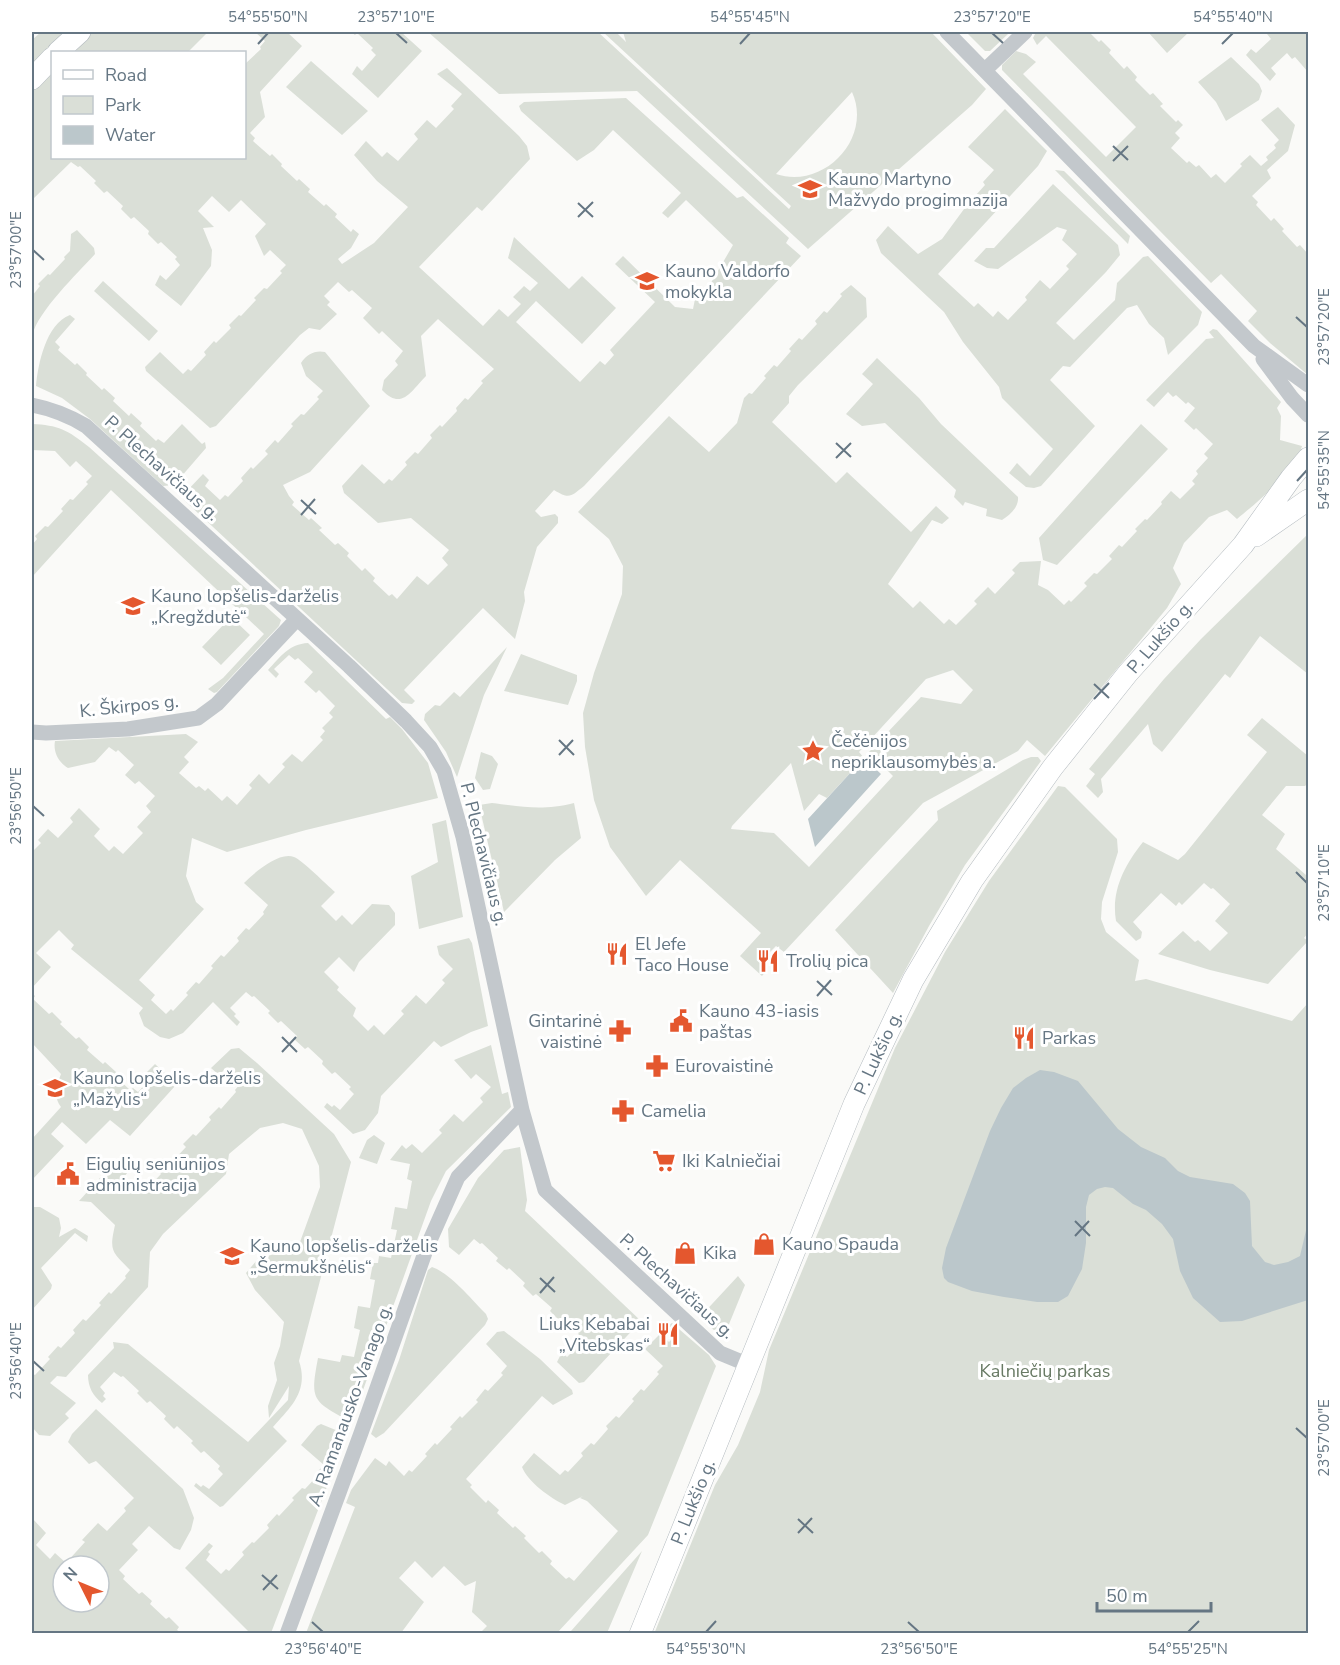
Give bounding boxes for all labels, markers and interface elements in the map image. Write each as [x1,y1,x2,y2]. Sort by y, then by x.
text: 54°55'50"N [228,7,308,27]
text: 23°57'10"E [357,7,435,27]
text: 54°55'45"N [710,7,790,27]
text: 23°57'20"E [953,7,1031,27]
text: 54°55'40"N [1193,7,1273,27]
legend [51,51,246,159]
text: Road [105,63,147,87]
text: Park [105,93,142,117]
text: Water [105,123,156,147]
place label: Kauno Martyno Mažvydo progimnazija [828,167,1008,212]
school or university icon: Kauno Martyno Mažvydo progimnazija [797,176,823,202]
text: 23°57'00"E [6,211,26,289]
place label: Kauno Valdorfo mokykla [665,259,790,304]
school or university icon: Kauno Valdorfo mokykla [634,268,660,294]
text: 23°57'20"E [1314,288,1334,366]
street label: P. Plechavičiaus g. [99,410,225,526]
text: 54°55'35"N [1314,430,1334,510]
place label: Kauno lopšelis-darželis „Kregždutė“ [151,584,339,629]
school or university icon: Kauno lopšelis-darželis „Kregždutė“ [120,593,146,619]
street label: P. Lukšio g. [1121,595,1199,679]
street label: K. Škirpos g. [78,689,180,723]
place label: Čečėnijos nepriklausomybės a. [831,729,996,774]
place icon: Čečėnijos nepriklausomybės a. [800,738,826,764]
text: 23°56'50"E [6,767,26,845]
street label: P. Plechavičiaus g. [455,780,513,928]
text: 23°57'10"E [1314,844,1334,922]
place label: El Jefe Taco House [635,932,729,977]
restaurant icon: El Jefe Taco House [604,941,630,967]
restaurant icon: Trolių pica [755,948,781,974]
place label: Trolių pica [786,949,869,973]
place label: Kauno 43-iasis paštas [699,999,819,1044]
street label: P. Lukšio g. [848,1007,908,1099]
public building icon: Kauno 43-iasis paštas [668,1008,694,1034]
place label: Gintarinė vaistinė [528,1009,602,1054]
pharmacy icon: Gintarinė vaistinė [607,1018,633,1044]
restaurant icon: Parkas [1011,1025,1037,1051]
place label: Parkas [1042,1026,1096,1050]
pharmacy icon: Eurovaistinė [644,1053,670,1079]
place label: Eurovaistinė [675,1054,773,1078]
place label: Kauno lopšelis-darželis „Mažylis“ [73,1066,261,1111]
school or university icon: Kauno lopšelis-darželis „Mažylis“ [42,1075,68,1101]
pharmacy icon: Camelia [610,1098,636,1124]
place label: Camelia [641,1099,706,1123]
supermarket icon: Iki Kalniečiai [651,1148,677,1174]
place label: Iki Kalniečiai [682,1149,781,1173]
place label: Eigulių seniūnijos administracija [86,1152,226,1197]
public building icon: Eigulių seniūnijos administracija [55,1161,81,1187]
street label: P. Plechavičiaus g. [614,1228,740,1344]
shop icon: Kauno Spauda [751,1231,777,1257]
place label: Kauno Spauda [782,1232,899,1256]
place label: Kauno lopšelis-darželis „Šermukšnėlis“ [250,1234,438,1279]
shop icon: Kika [672,1240,698,1266]
place label: Kika [703,1241,737,1265]
school or university icon: Kauno lopšelis-darželis „Šermukšnėlis“ [219,1243,245,1269]
street label: A. Ramanausko-Vanago g. [302,1301,398,1509]
place label: Liuks Kebabai „Vitebskas“ [539,1312,650,1357]
restaurant icon: Liuks Kebabai „Vitebskas“ [655,1321,681,1347]
text: 23°56'40"E [6,1322,26,1400]
park label: Kalniečių parkas [980,1359,1110,1383]
text: 23°57'00"E [1314,1399,1334,1477]
street label: P. Lukšio g. [665,1456,721,1548]
north arrow [51,1554,111,1614]
text: N [59,1563,83,1586]
scale bar [1097,1575,1211,1613]
text: 50 m [1106,1584,1148,1608]
text: 23°56'40"E [284,1639,362,1659]
text: 54°55'30"N [666,1639,746,1659]
text: 23°56'50"E [880,1639,958,1659]
text: 54°55'25"N [1148,1639,1228,1659]

